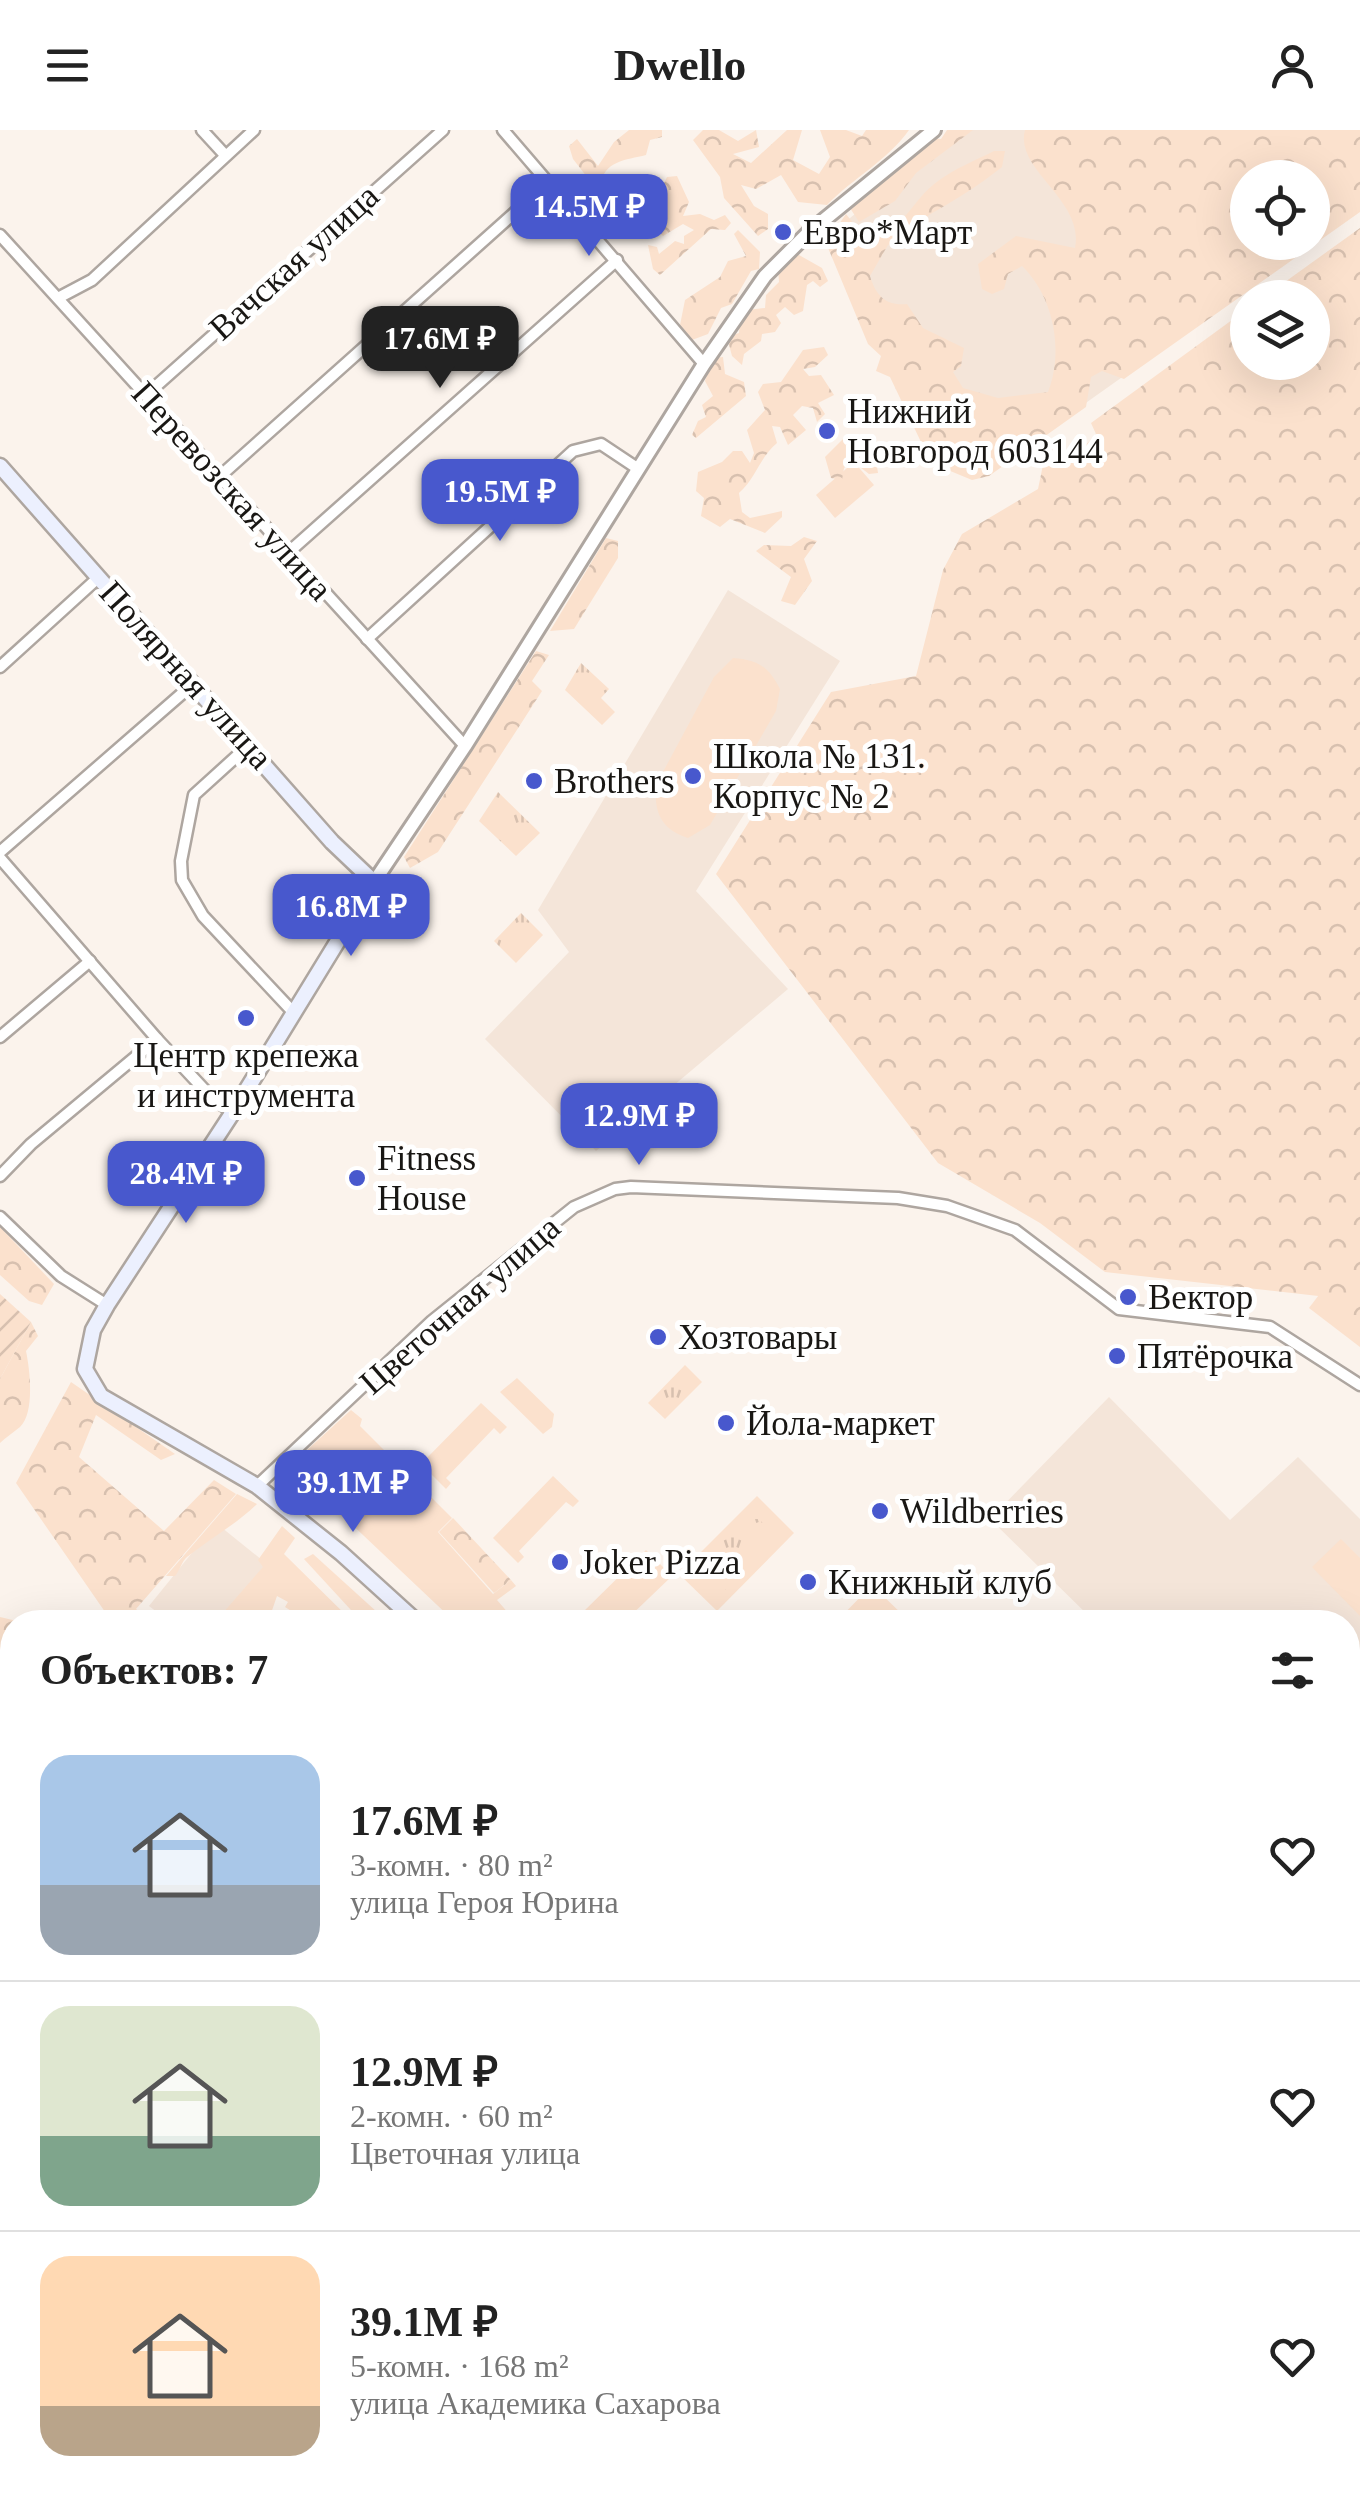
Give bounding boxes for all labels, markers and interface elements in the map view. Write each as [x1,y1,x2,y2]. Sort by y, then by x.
icon: menu [40,38,95,93]
icon: person [1265,38,1320,93]
text: Dwello [614,40,746,90]
map controls [1230,160,1330,380]
button: locate [1230,160,1330,260]
pin: 14.5M ₽ [497,174,681,259]
street label: Вачская улица [201,176,387,348]
text: 14.5M ₽ [533,188,645,224]
place label: Евро*Март [803,213,972,252]
marker: Евро*Март [772,221,794,243]
button: layers [1230,280,1330,380]
pin: 17.6M ₽ [348,306,532,391]
text: 17.6M ₽ [384,320,496,356]
street label: Перевозская улица [124,374,341,609]
place label: Нижний Новгород 603144 [847,392,1103,471]
marker: Нижний Новгород 603144 [816,420,838,442]
pin: 19.5M ₽ [408,459,592,544]
text: 19.5M ₽ [444,473,556,509]
street label: Полярная улица [92,573,281,777]
place label: Школа № 131. Корпус № 2 [713,737,926,816]
place label: Brothers [554,762,675,801]
marker: Школа № 131. Корпус № 2 [682,765,704,787]
marker: Brothers [523,770,545,792]
pin: 16.8M ₽ [259,874,443,959]
text: 16.8M ₽ [295,888,407,924]
marker: Центр крепежа и инструмента [235,1007,257,1029]
place label: Центр крепежа и инструмента [133,1036,359,1115]
pin: 12.9M ₽ [547,1083,731,1168]
text: 12.9M ₽ [583,1097,695,1133]
place label: Fitness House [377,1139,476,1218]
pin: 28.4M ₽ [94,1141,278,1226]
text: 28.4M ₽ [130,1155,242,1191]
marker: Fitness House [346,1167,368,1189]
street label: Цветочная улица [352,1207,568,1402]
place label: Вектор [1148,1278,1253,1317]
marker: Вектор [1117,1286,1139,1308]
place label: Хозтовары [678,1318,837,1357]
marker: Хозтовары [647,1326,669,1348]
place label: Пятёрочка [1137,1337,1293,1376]
marker: Пятёрочка [1106,1345,1128,1367]
place label: Йола-маркет [746,1404,935,1443]
marker: Йола-маркет [715,1412,737,1434]
pin: 39.1M ₽ [261,1450,445,1535]
text: 39.1M ₽ [297,1464,409,1500]
place label: Wildberries [900,1492,1064,1531]
marker: Wildberries [869,1500,891,1522]
place label: Joker Pizza [580,1543,741,1582]
marker: Joker Pizza [549,1551,571,1573]
place label: Книжный клуб [828,1563,1052,1602]
marker: Книжный клуб [797,1571,819,1593]
icon: filters [1265,1643,1320,1698]
text: Объектов: 7 [40,1647,268,1693]
icon: home [120,1795,240,1915]
text: 17.6M ₽ [350,1798,498,1844]
icon: heart [1265,1828,1320,1883]
text: 3-комн. · 80 m² [350,1847,552,1883]
text: улица Героя Юрина [350,1884,619,1920]
icon: home [120,2046,240,2166]
text: 12.9M ₽ [350,2049,498,2095]
icon: heart [1265,2079,1320,2134]
text: 2-комн. · 60 m² [350,2098,552,2134]
text: Цветочная улица [350,2135,580,2171]
icon: home [120,2296,240,2416]
text: 39.1M ₽ [350,2299,498,2345]
icon: heart [1265,2329,1320,2384]
text: 5-комн. · 168 m² [350,2348,568,2384]
text: улица Академика Сахарова [350,2385,721,2421]

